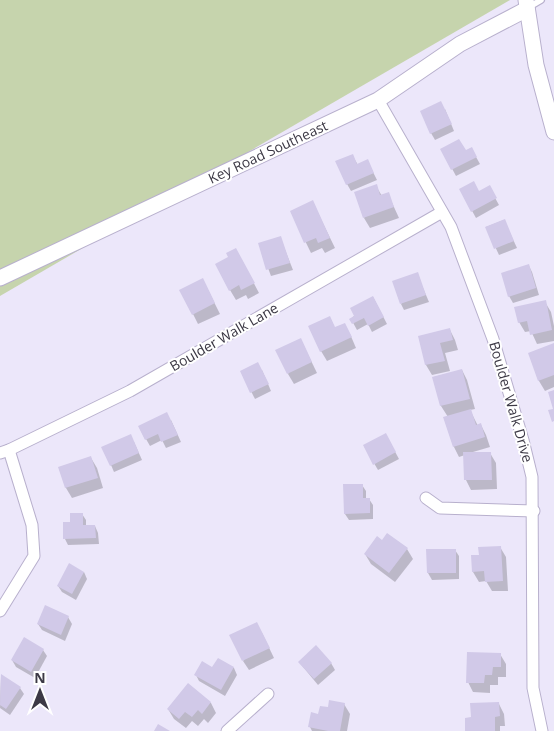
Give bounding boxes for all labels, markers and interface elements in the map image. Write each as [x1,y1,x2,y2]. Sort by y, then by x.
street label: Key Road Southeast [205,116,331,188]
street label: Boulder Walk Lane [166,298,282,375]
street label: Boulder Walk Drive [485,339,538,465]
north arrow [15,666,65,716]
text: N [34,668,46,687]

